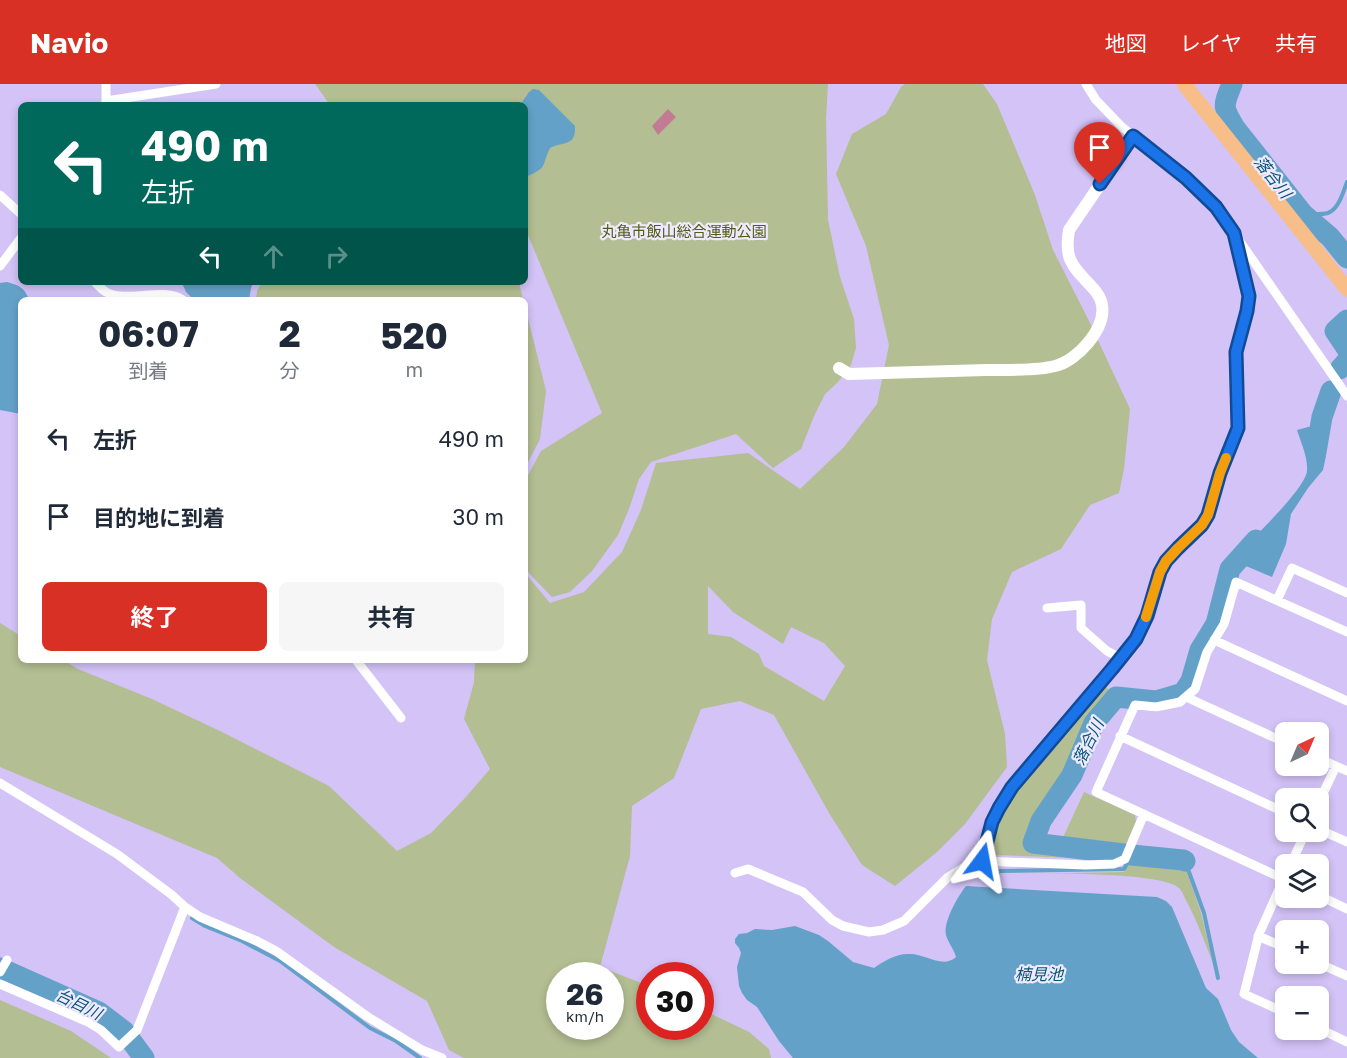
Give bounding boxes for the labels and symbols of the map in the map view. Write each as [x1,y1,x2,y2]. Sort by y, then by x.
pin [1074,122,1125,184]
water label: 落合川 [1250,152,1297,204]
park label: 丸亀市飯山総合運動公園 [601,222,767,240]
water label: 落合川 [1068,714,1108,768]
north arrow [1275,722,1329,776]
position arrow [950,829,1014,893]
speed limit sign: 30 [636,962,714,1040]
water label: 楠見池 [1015,964,1065,984]
water label: 台目川 [53,984,107,1024]

